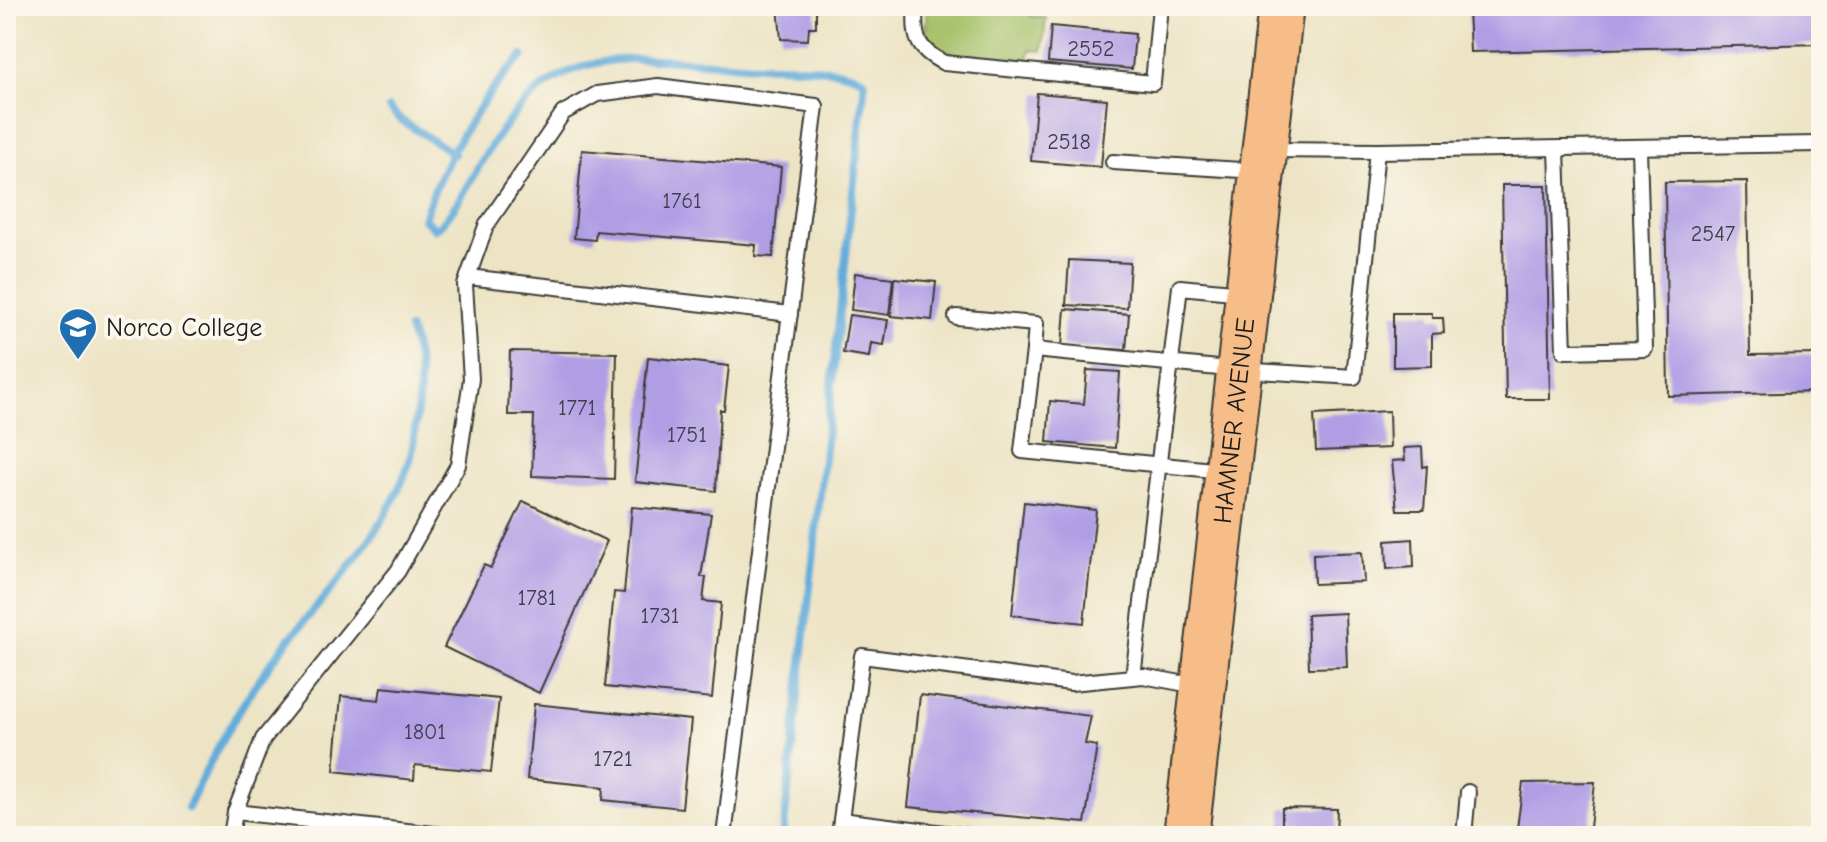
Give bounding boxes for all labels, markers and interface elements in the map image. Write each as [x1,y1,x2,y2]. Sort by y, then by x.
house number: 2552 [1068,36,1114,62]
house number: 2518 [1047,129,1091,155]
house number: 1761 [662,188,702,214]
house number: 2547 [1691,221,1736,247]
school or university icon: Norco College [57,306,99,361]
place label: Norco College [106,313,262,343]
street label: HAMNER AVENUE [1208,316,1261,525]
house number: 1771 [558,395,596,421]
house number: 1751 [667,422,707,448]
house number: 1781 [517,585,557,611]
house number: 1731 [641,603,679,629]
house number: 1801 [404,719,446,745]
house number: 1721 [593,746,633,772]

